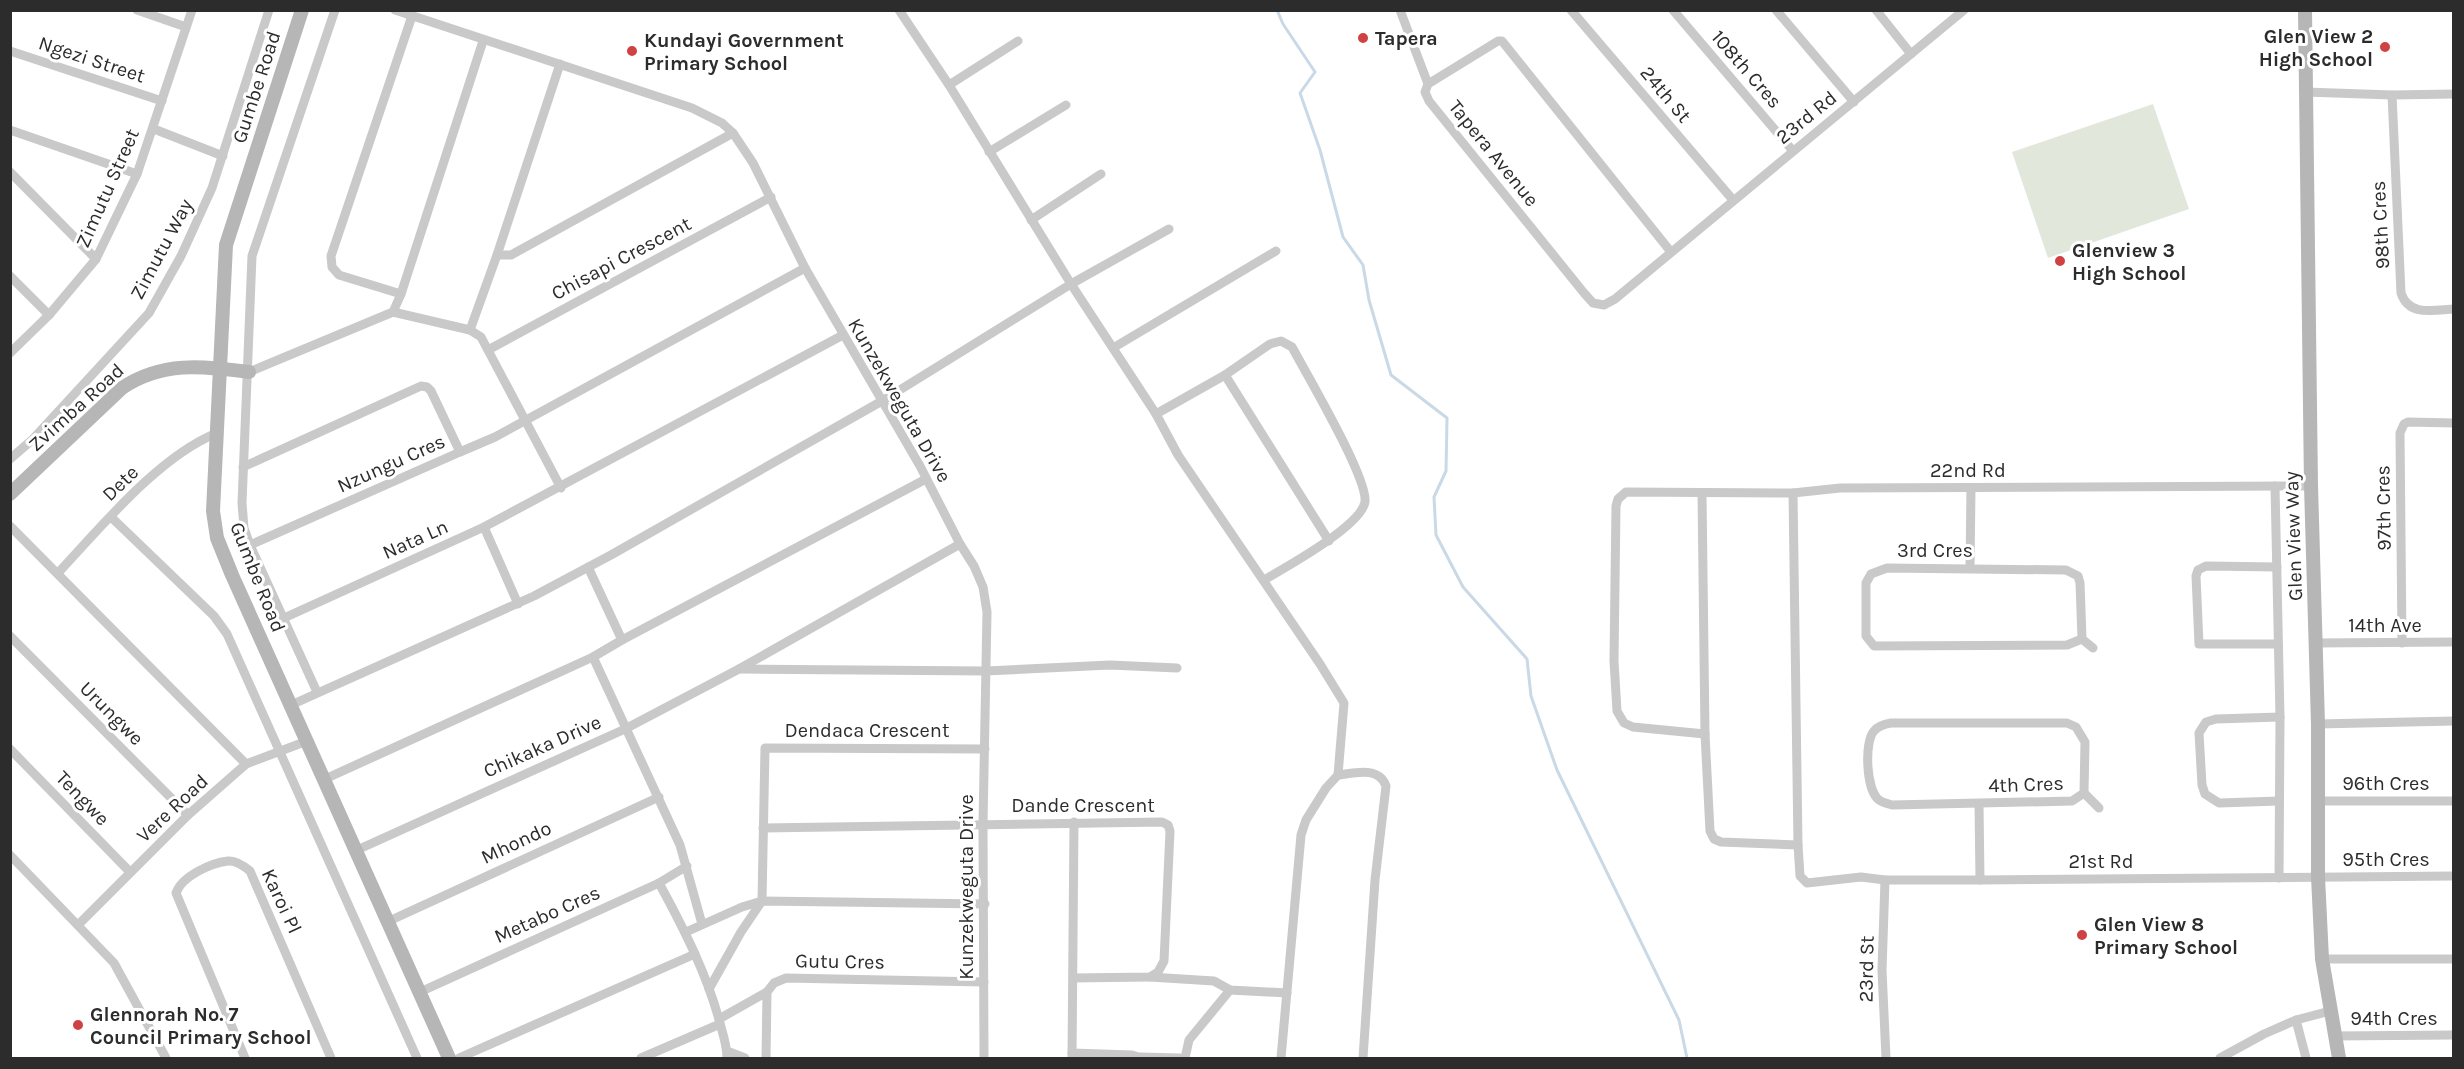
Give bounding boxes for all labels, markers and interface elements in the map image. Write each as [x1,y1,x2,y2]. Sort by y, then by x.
place label: Glen View 2 High School [2259,25,2373,71]
street label: 108th Cres [1707,26,1787,113]
place label: Tapera [1375,27,1438,50]
street label: Gumbe Road [228,28,285,146]
place label: Kundayi Government Primary School [644,29,844,75]
street label: Ngezi Street [36,31,148,88]
marker: Tapera [1356,31,1370,45]
marker: Glen View 2 High School [2378,40,2392,54]
marker: Kundayi Government Primary School [625,44,639,58]
street label: 24th St [1635,61,1696,128]
street label: 23rd Rd [1771,86,1841,149]
street label: Tapera Avenue [1444,96,1543,211]
street label: Zimutu Street [71,125,144,251]
street label: 98th Cres [2367,180,2394,270]
street label: Zimutu Way [125,195,198,303]
street label: Chisapi Crescent [548,212,695,305]
place label: Glenview 3 High School [2072,239,2186,285]
marker: Glenview 3 High School [2053,254,2067,268]
street label: Kunzekweguta Drive [843,314,956,486]
street label: Zvimba Road [24,359,129,456]
street label: Nzungu Cres [334,429,449,498]
street label: 22nd Rd [1930,459,2006,482]
street label: Dete [98,461,143,506]
street label: 97th Cres [2371,465,2396,551]
street label: Glen View Way [2280,471,2307,601]
street label: Nata Ln [379,515,452,564]
street label: Gumbe Road [225,519,290,636]
street label: 3rd Cres [1897,539,1973,562]
street label: 14th Ave [2348,614,2422,637]
street label: Urungwe [75,677,148,750]
street label: Chikaka Drive [480,710,605,783]
street label: Dendaca Crescent [785,719,950,742]
street label: Tengwe [51,766,114,830]
street label: Vere Road [132,770,213,847]
street label: 4th Cres [1988,772,2064,797]
street label: 96th Cres [2342,772,2430,795]
street label: Kunzekweguta Drive [955,794,978,980]
street label: Dande Crescent [1011,794,1155,817]
street label: Mhondo [477,816,555,869]
street label: 95th Cres [2342,848,2430,871]
street label: 21st Rd [2068,850,2134,873]
street label: Karoi Pl [257,865,306,937]
street label: Metabo Cres [491,881,604,948]
place label: Glen View 8 Primary School [2094,913,2238,959]
marker: Glen View 8 Primary School [2075,928,2089,942]
street label: 23rd St [1854,935,1879,1003]
street label: Gutu Cres [795,949,885,974]
place label: Glennorah No. 7 Council Primary School [90,1003,312,1049]
street label: 94th Cres [2350,1007,2438,1030]
marker: Glennorah No. 7 Council Primary School [71,1018,85,1032]

